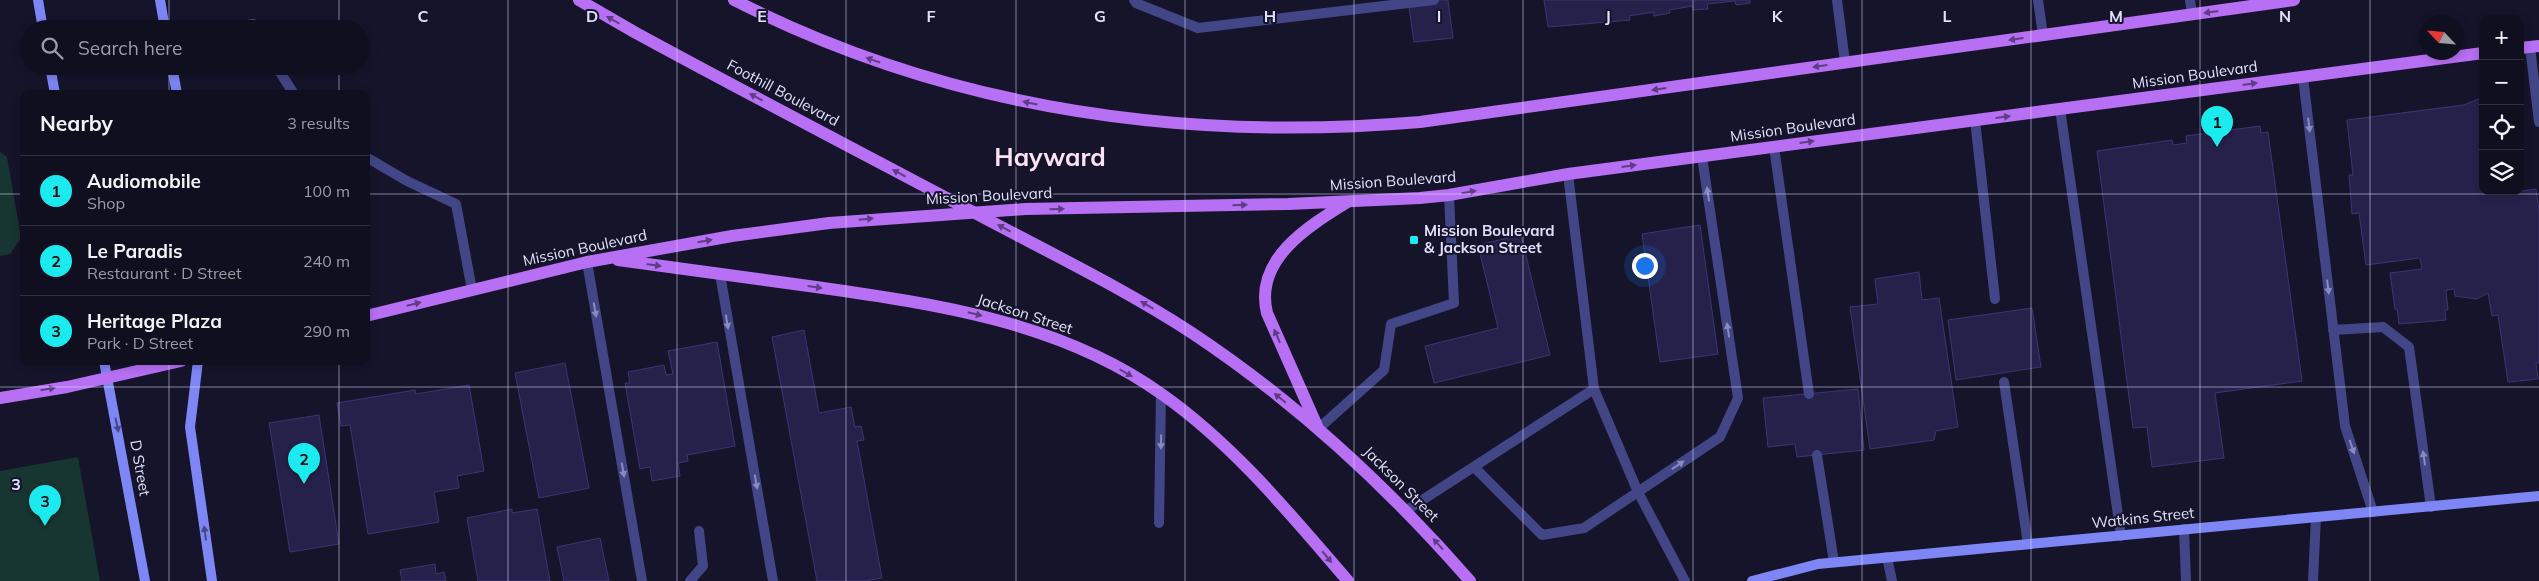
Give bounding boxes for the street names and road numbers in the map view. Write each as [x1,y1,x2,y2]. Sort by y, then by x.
street label: Foothill Boulevard [724,55,842,130]
street label: Mission Boulevard [2131,56,2259,93]
street label: Mission Boulevard [1729,109,1857,146]
street label: Mission Boulevard [1329,167,1457,194]
street label: Mission Boulevard [925,183,1053,208]
street label: Mission Boulevard [521,225,649,270]
street label: Jackson Street [975,289,1075,338]
street label: D Street [126,438,155,497]
street label: Jackson Street [1360,442,1443,525]
street label: Watkins Street [2091,503,2195,532]

